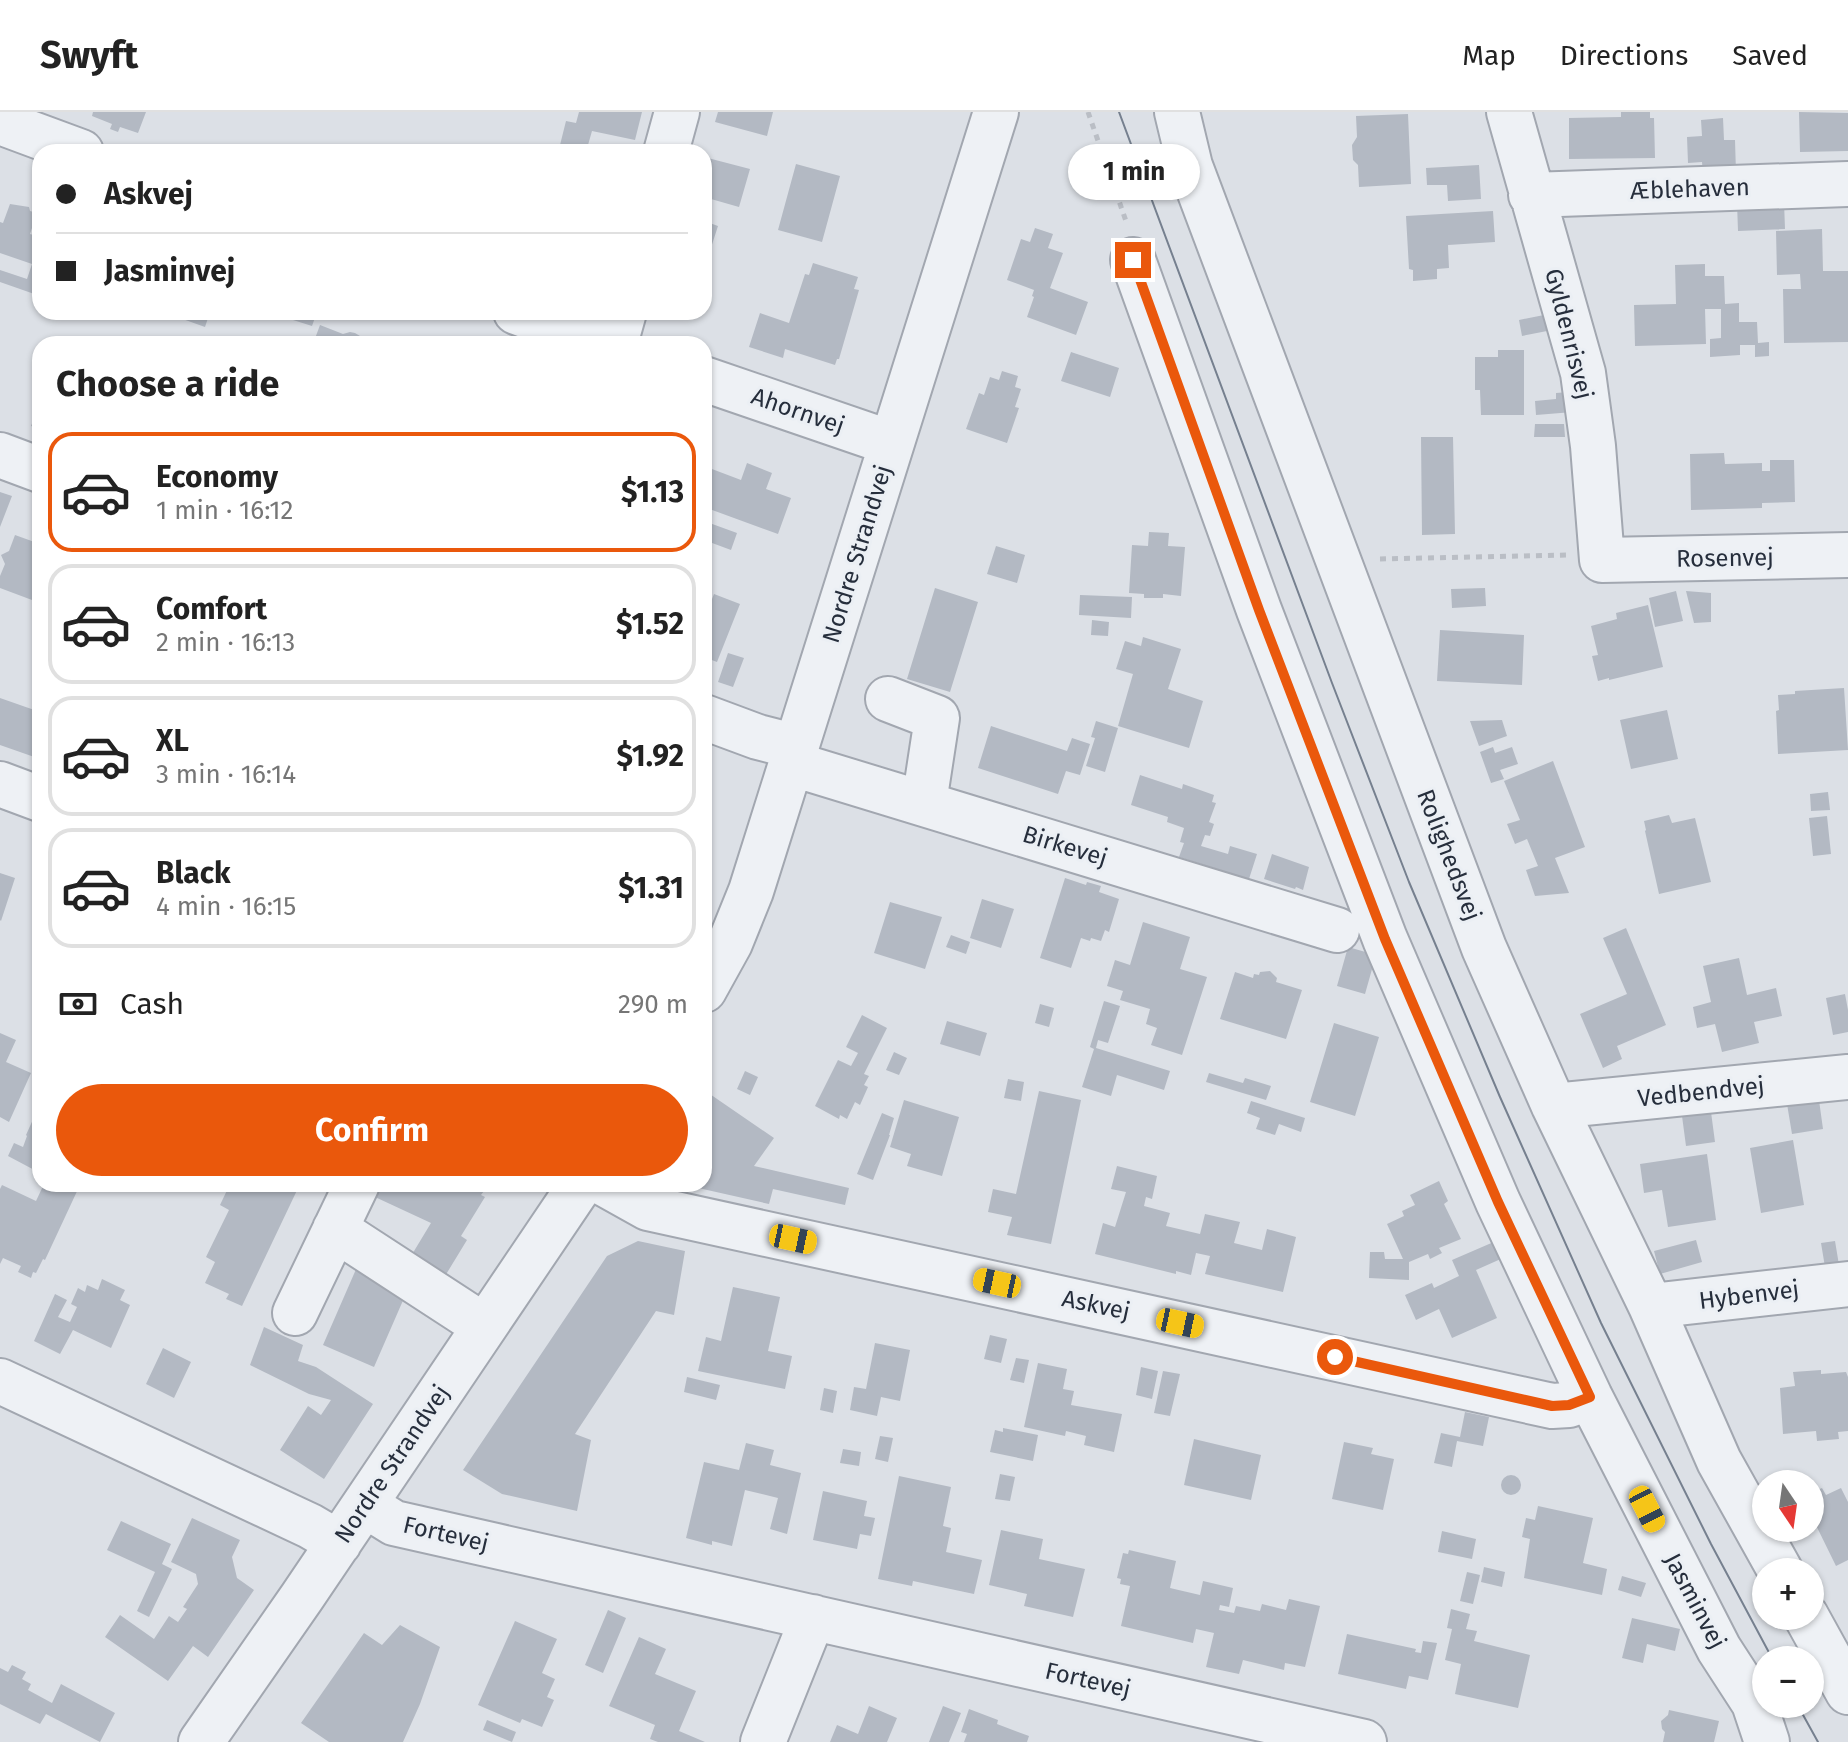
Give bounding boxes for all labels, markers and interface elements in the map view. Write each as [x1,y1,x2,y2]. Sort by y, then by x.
text: Swyft [40,32,138,78]
text: Map [1462,39,1516,72]
text: Directions [1560,39,1688,72]
text: Saved [1732,39,1808,72]
callout: 1 min [1067,144,1199,200]
text: 1 min [1103,156,1165,187]
street label: Æblehaven [1629,173,1750,205]
text: Askvej [104,176,193,212]
route end [1115,242,1151,278]
text: Jasminvej [104,253,235,289]
street label: Gyldenrisvej [1539,266,1599,402]
text: Choose a ride [56,362,279,406]
street label: Ahornvej [748,382,848,440]
icon: car [60,456,132,528]
text: Economy [156,459,278,495]
street label: Nordre Strandvej [817,462,897,646]
text: $1.13 [621,474,684,510]
text: 1 min · 16:12 [156,495,293,526]
street label: Rosenvej [1676,543,1774,573]
icon: car [60,588,132,660]
text: Comfort [156,591,267,627]
text: $1.52 [616,606,684,642]
text: 2 min · 16:13 [156,627,295,658]
icon: car [60,720,132,792]
text: XL [156,723,189,759]
text: $1.92 [616,738,684,774]
text: 3 min · 16:14 [156,759,296,790]
street label: Rolighedsvej [1411,785,1487,925]
street label: Birkevej [1019,820,1111,872]
icon: car [60,852,132,924]
text: Black [156,855,231,891]
text: $1.31 [618,870,684,906]
text: 4 min · 16:15 [156,891,296,922]
icon: cash [56,982,100,1026]
text: Cash [120,986,184,1022]
text: 290 m [618,989,688,1020]
street label: Vedbendvej [1636,1071,1766,1113]
button: Confirm [56,1084,688,1176]
car [767,1222,819,1256]
car [971,1266,1023,1300]
street label: Hybenvej [1697,1275,1801,1315]
street label: Askvej [1059,1284,1133,1326]
car [1154,1306,1206,1340]
route start [1317,1339,1353,1375]
street label: Nordre Strandvej [329,1380,455,1548]
north arrow [1752,1470,1824,1542]
map controls [1752,1470,1824,1718]
car [1625,1482,1669,1536]
street label: Fortevej [400,1511,492,1557]
street label: Jasminvej [1658,1548,1732,1654]
button: + [1752,1558,1824,1630]
button: − [1752,1646,1824,1718]
street label: Fortevej [1042,1657,1134,1703]

